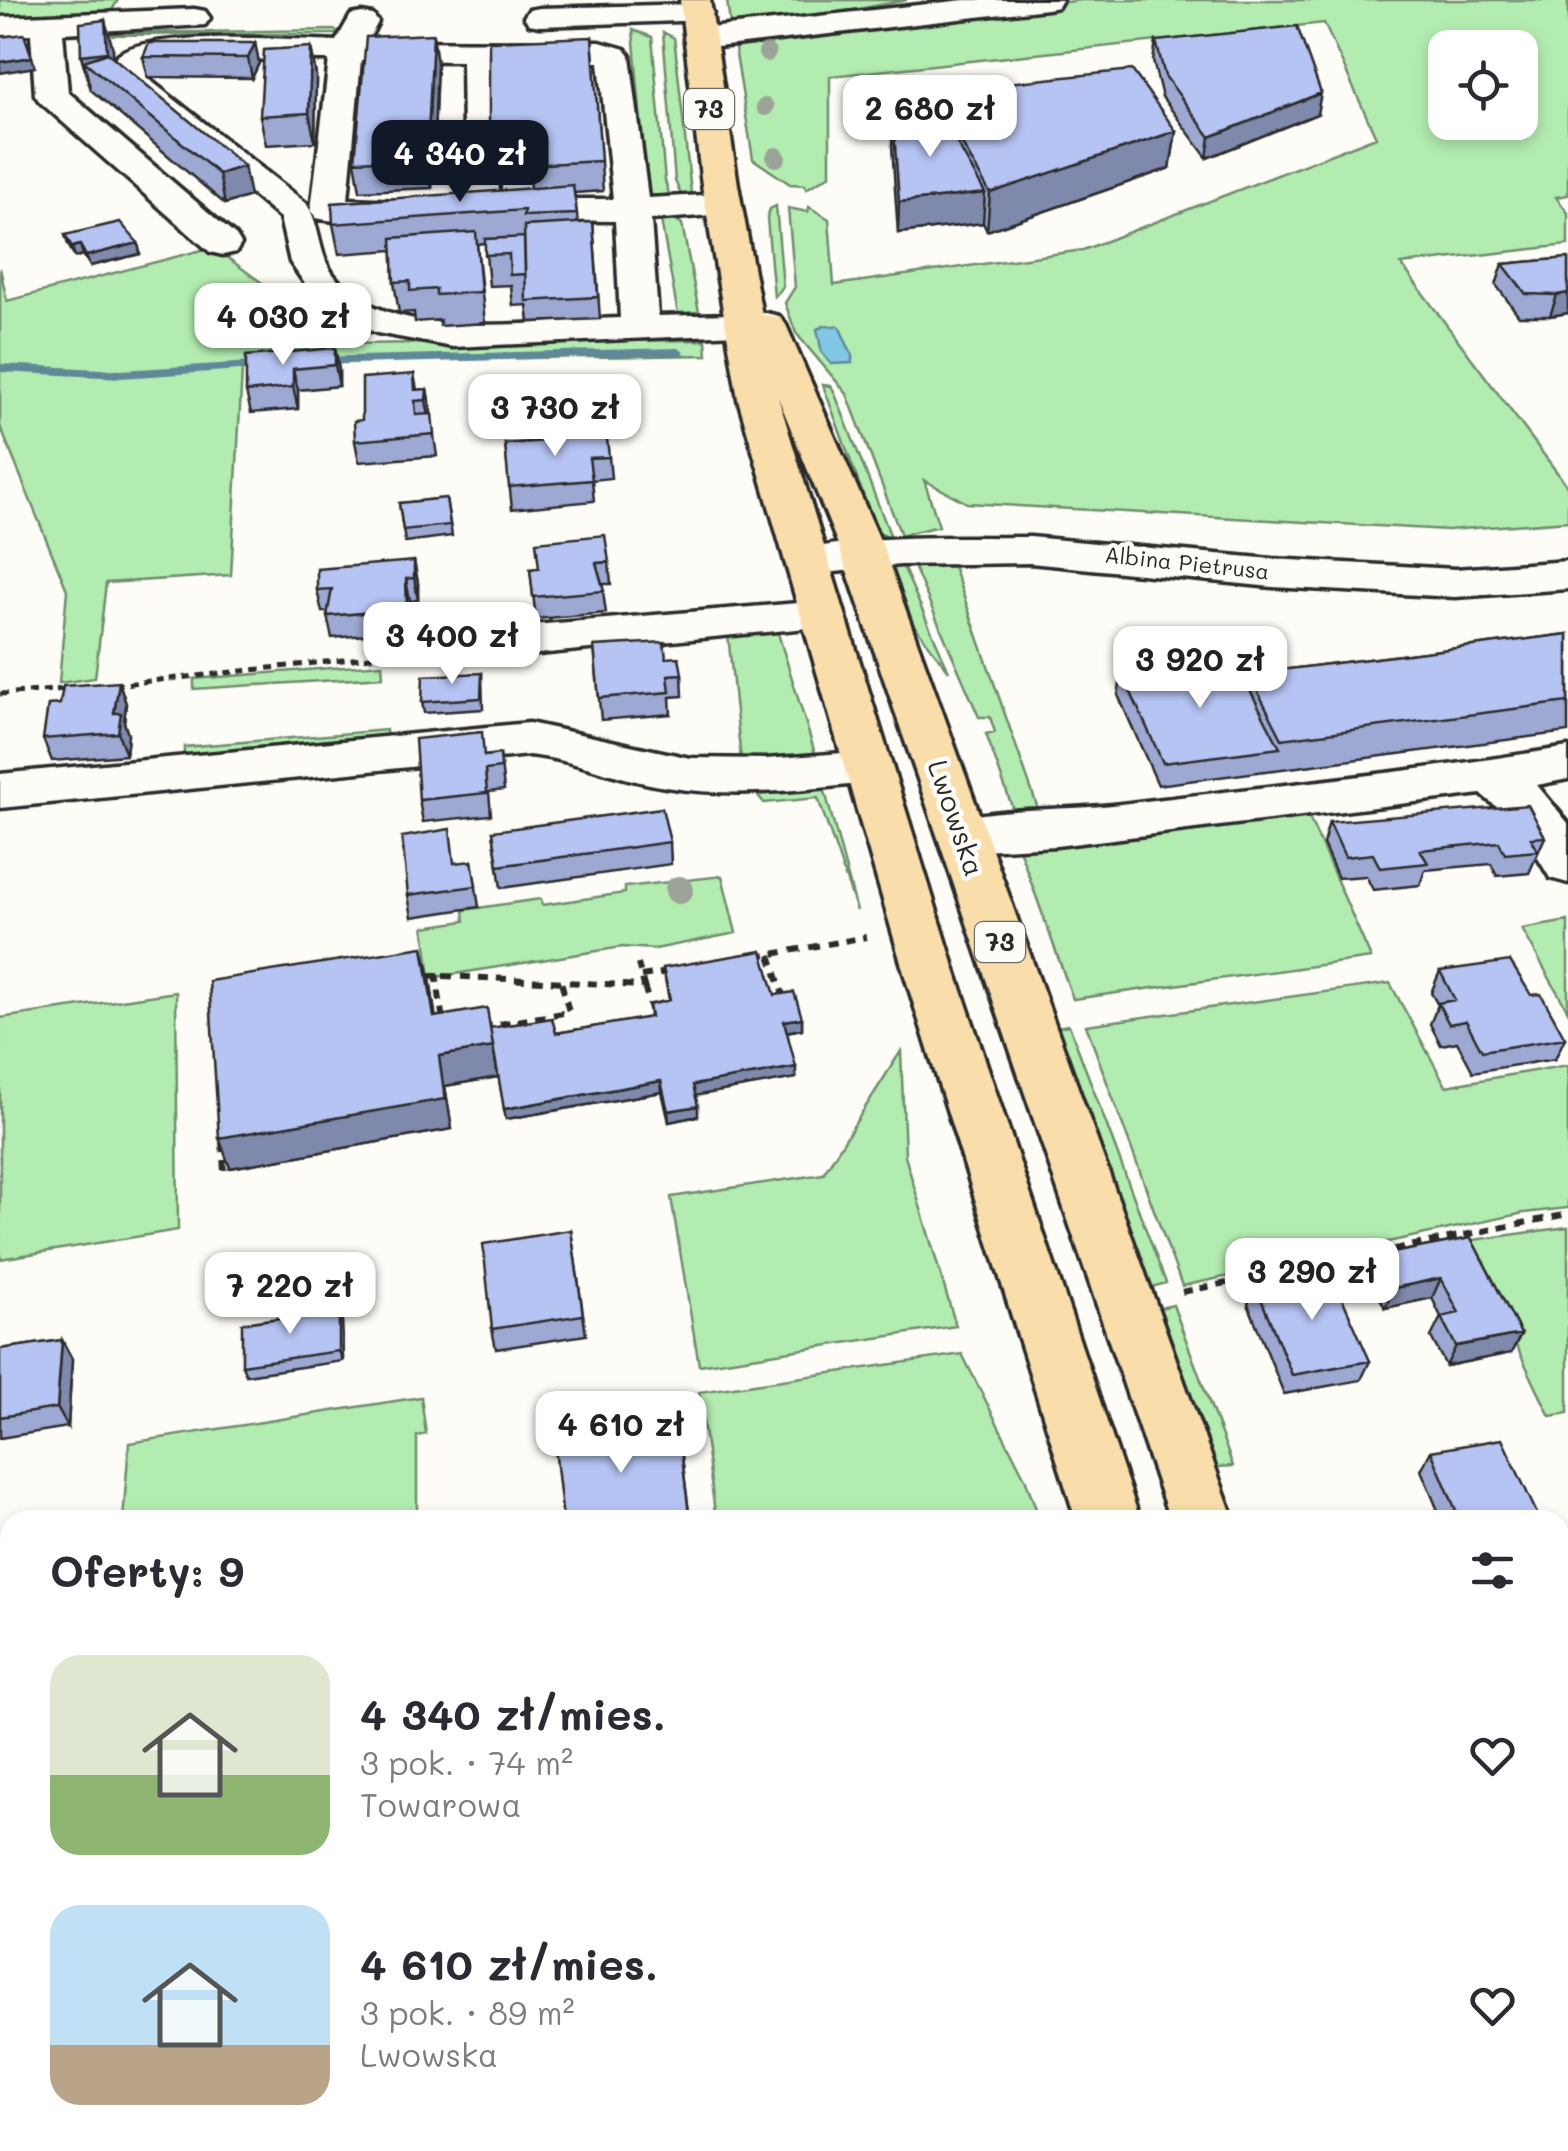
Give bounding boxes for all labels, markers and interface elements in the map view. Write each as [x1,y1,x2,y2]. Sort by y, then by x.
map controls [1428,30,1538,140]
button: locate [1428,30,1538,140]
pin: 2 680 zł [827,75,1033,160]
text: 2 680 zł [865,86,995,128]
road number: 73 [684,89,734,129]
pin: 4 340 zł [357,120,563,205]
text: 4 340 zł [394,131,526,173]
pin: 4 030 zł [180,283,386,368]
text: 4 030 zł [216,294,350,336]
pin: 3 730 zł [452,374,658,459]
text: 3 730 zł [490,385,620,427]
street label: Albina Pietrusa [1103,539,1271,586]
pin: 3 400 zł [349,602,555,687]
text: 3 400 zł [385,613,519,655]
pin: 3 920 zł [1097,626,1303,711]
text: 3 920 zł [1135,637,1265,679]
street label: Lwowska [920,755,994,881]
road number: 73 [975,922,1025,962]
pin: 3 290 zł [1209,1238,1415,1323]
text: 3 290 zł [1247,1249,1377,1291]
pin: 7 220 zł [187,1252,393,1337]
text: 7 220 zł [227,1263,353,1305]
pin: 4 610 zł [518,1391,724,1476]
text: 4 610 zł [557,1402,685,1444]
text: Oferty: 9 [50,1543,244,1598]
icon: filters [1465,1543,1520,1598]
text: 4 340 zł/mies. [360,1686,666,1741]
icon: home [130,1695,250,1815]
icon: heart [1465,1728,1520,1783]
text: 3 pok. · 74 m² [360,1741,573,1783]
text: Towarowa [360,1783,521,1825]
text: 4 610 zł/mies. [360,1936,658,1991]
icon: home [130,1945,250,2065]
icon: heart [1465,1978,1520,2033]
text: 3 pok. · 89 m² [360,1991,575,2033]
text: Lwowska [360,2033,498,2075]

